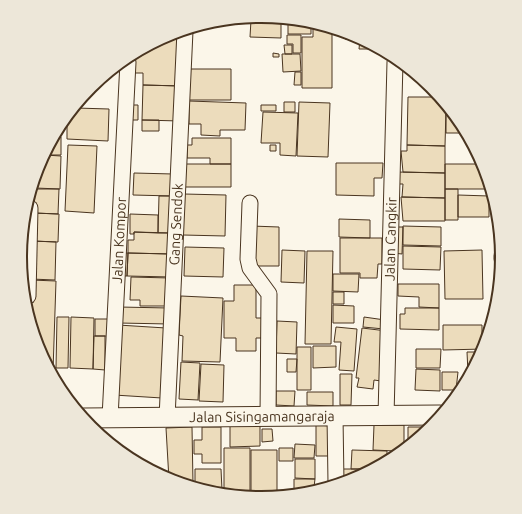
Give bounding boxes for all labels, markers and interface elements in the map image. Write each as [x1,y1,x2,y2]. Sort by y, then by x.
street label: Gang Sendok [166,183,186,266]
street label: Jalan Kompor [109,196,129,284]
street label: Jalan Cangkir [381,196,400,281]
street label: Jalan Sisingamangaraja [189,408,335,425]

